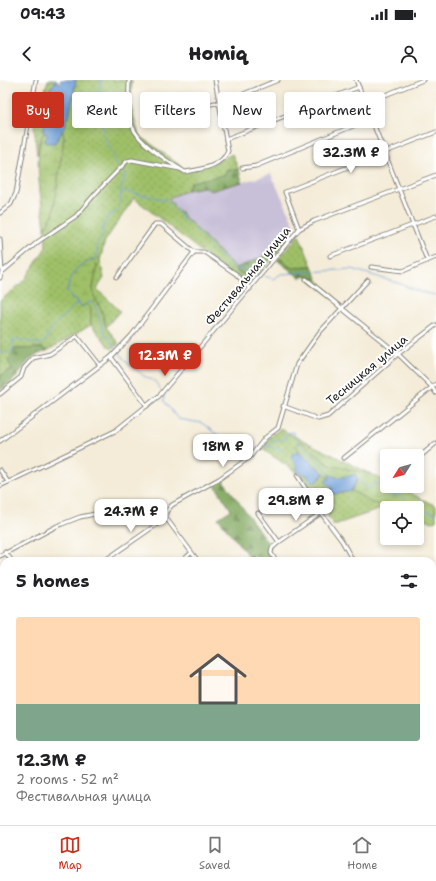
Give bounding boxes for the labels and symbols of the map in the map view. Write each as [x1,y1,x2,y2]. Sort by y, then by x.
pin: 32.3M ₽ [314,140,388,174]
street label: Фестивальная улица [202,223,295,329]
street label: Тесницкая улица [323,331,411,409]
pin: 12.3M ₽ [128,343,202,377]
pin: 18M ₽ [195,434,251,468]
north arrow [380,449,424,493]
pin: 29.8M ₽ [259,488,333,522]
pin: 24.7M ₽ [94,499,168,533]

